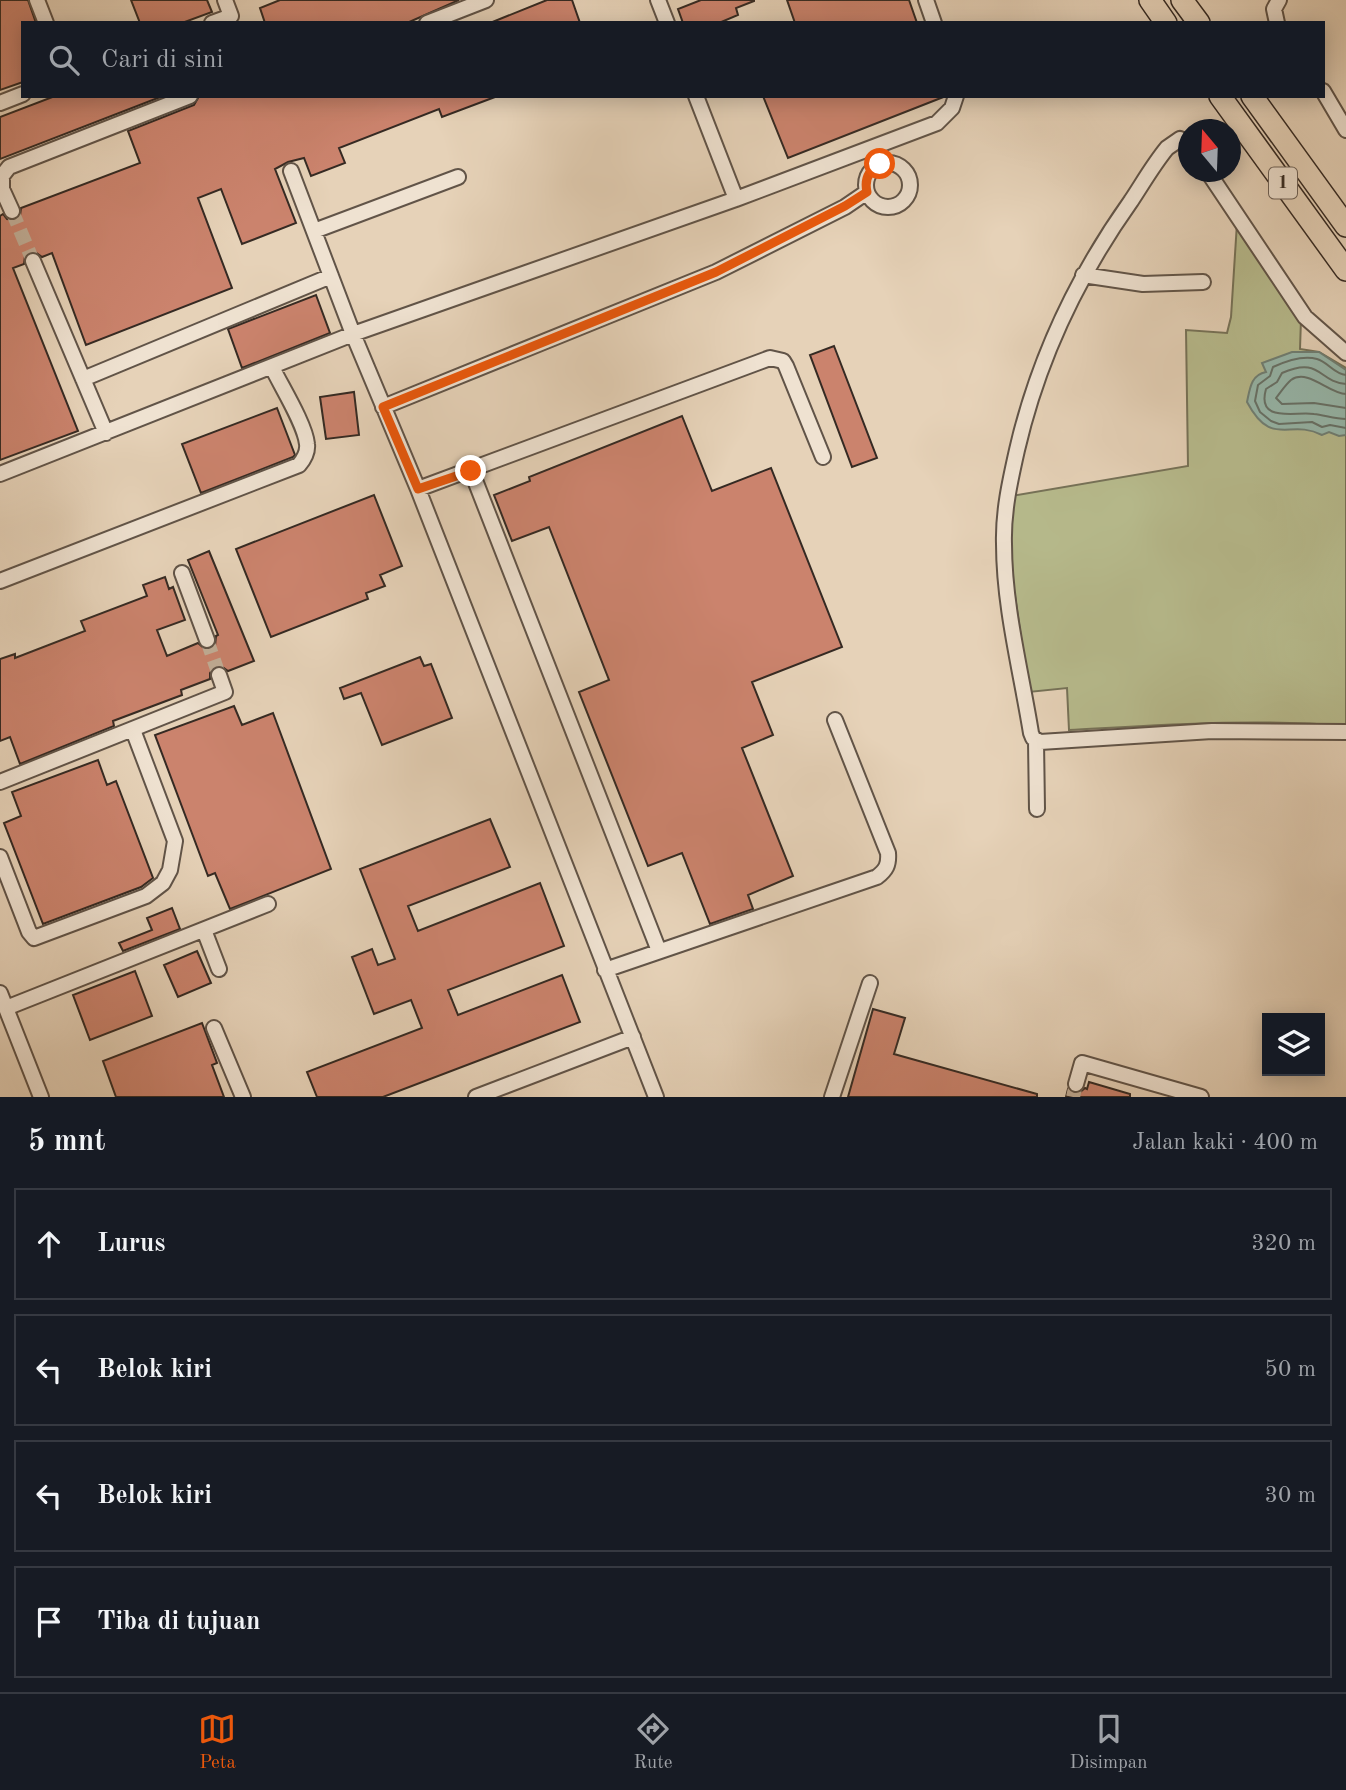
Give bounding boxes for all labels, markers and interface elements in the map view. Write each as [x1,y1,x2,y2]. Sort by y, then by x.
search box [21,21,1325,98]
icon: search [45,41,83,79]
text: Cari di sini [101,47,223,73]
north arrow [1178,119,1241,182]
route start [864,148,895,179]
road number: 1 [1269,168,1297,198]
route end [455,455,486,486]
map controls [1262,1013,1325,1076]
button: layers [1262,1013,1325,1076]
text: 5 mnt [28,1127,105,1157]
text: Jalan kaki · 400 m [1132,1131,1318,1154]
icon: ahead [30,1225,68,1263]
text: Lurus [97,1231,165,1257]
text: 320 m [1251,1232,1316,1255]
icon: left [30,1351,68,1389]
text: Belok kiri [97,1357,212,1383]
text: 50 m [1265,1358,1316,1381]
icon: left [30,1477,68,1515]
text: Belok kiri [97,1483,212,1509]
text: 30 m [1265,1484,1316,1507]
icon: arrive [30,1603,68,1641]
text: Tiba di tujuan [97,1609,261,1635]
tab: Peta [198,1710,236,1775]
tab: Rute [633,1710,673,1775]
tab: Disimpan [1070,1710,1148,1775]

